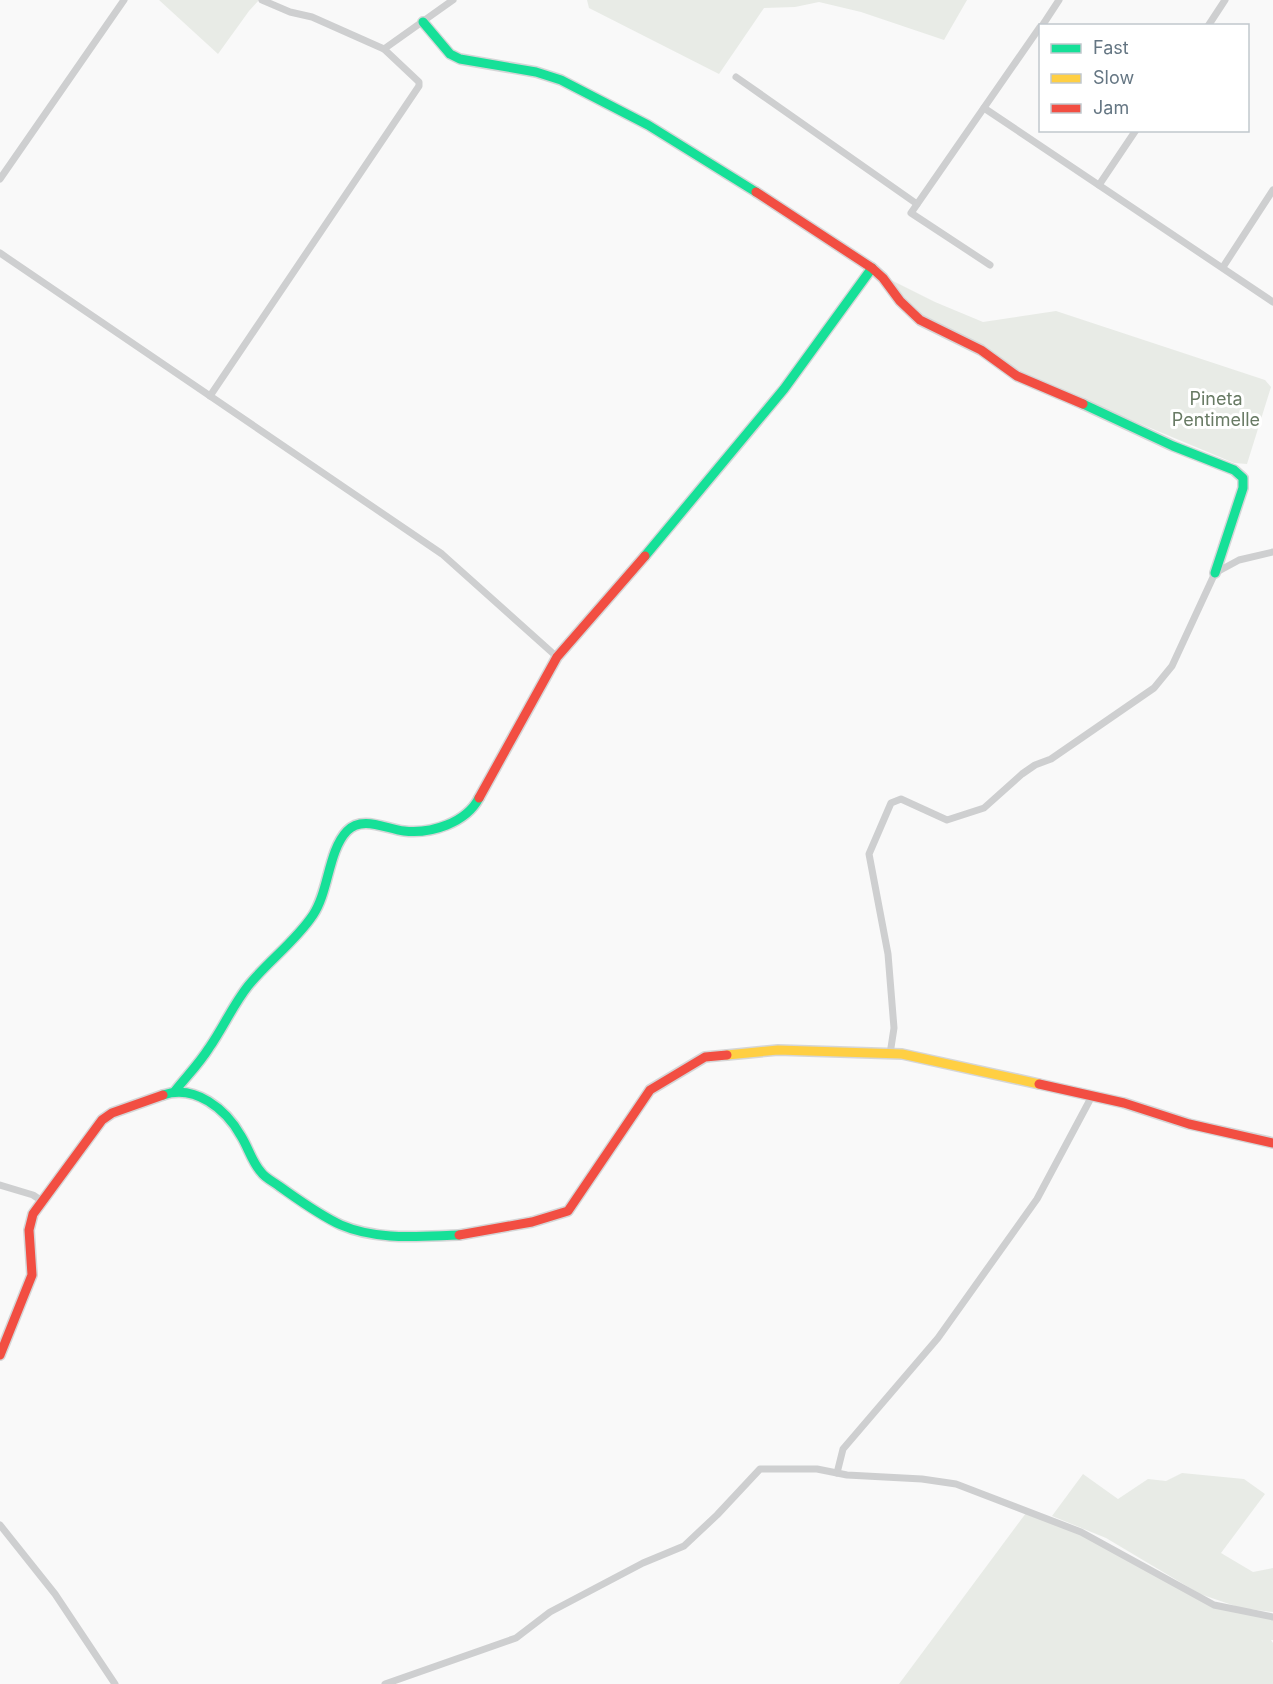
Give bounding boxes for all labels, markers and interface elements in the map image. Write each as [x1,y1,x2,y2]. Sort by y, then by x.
legend [1039,24,1249,132]
text: Fast [1093,37,1129,58]
text: Slow [1093,67,1134,88]
text: Jam [1093,97,1129,118]
park label: Pineta Pentimelle [1172,388,1260,430]

